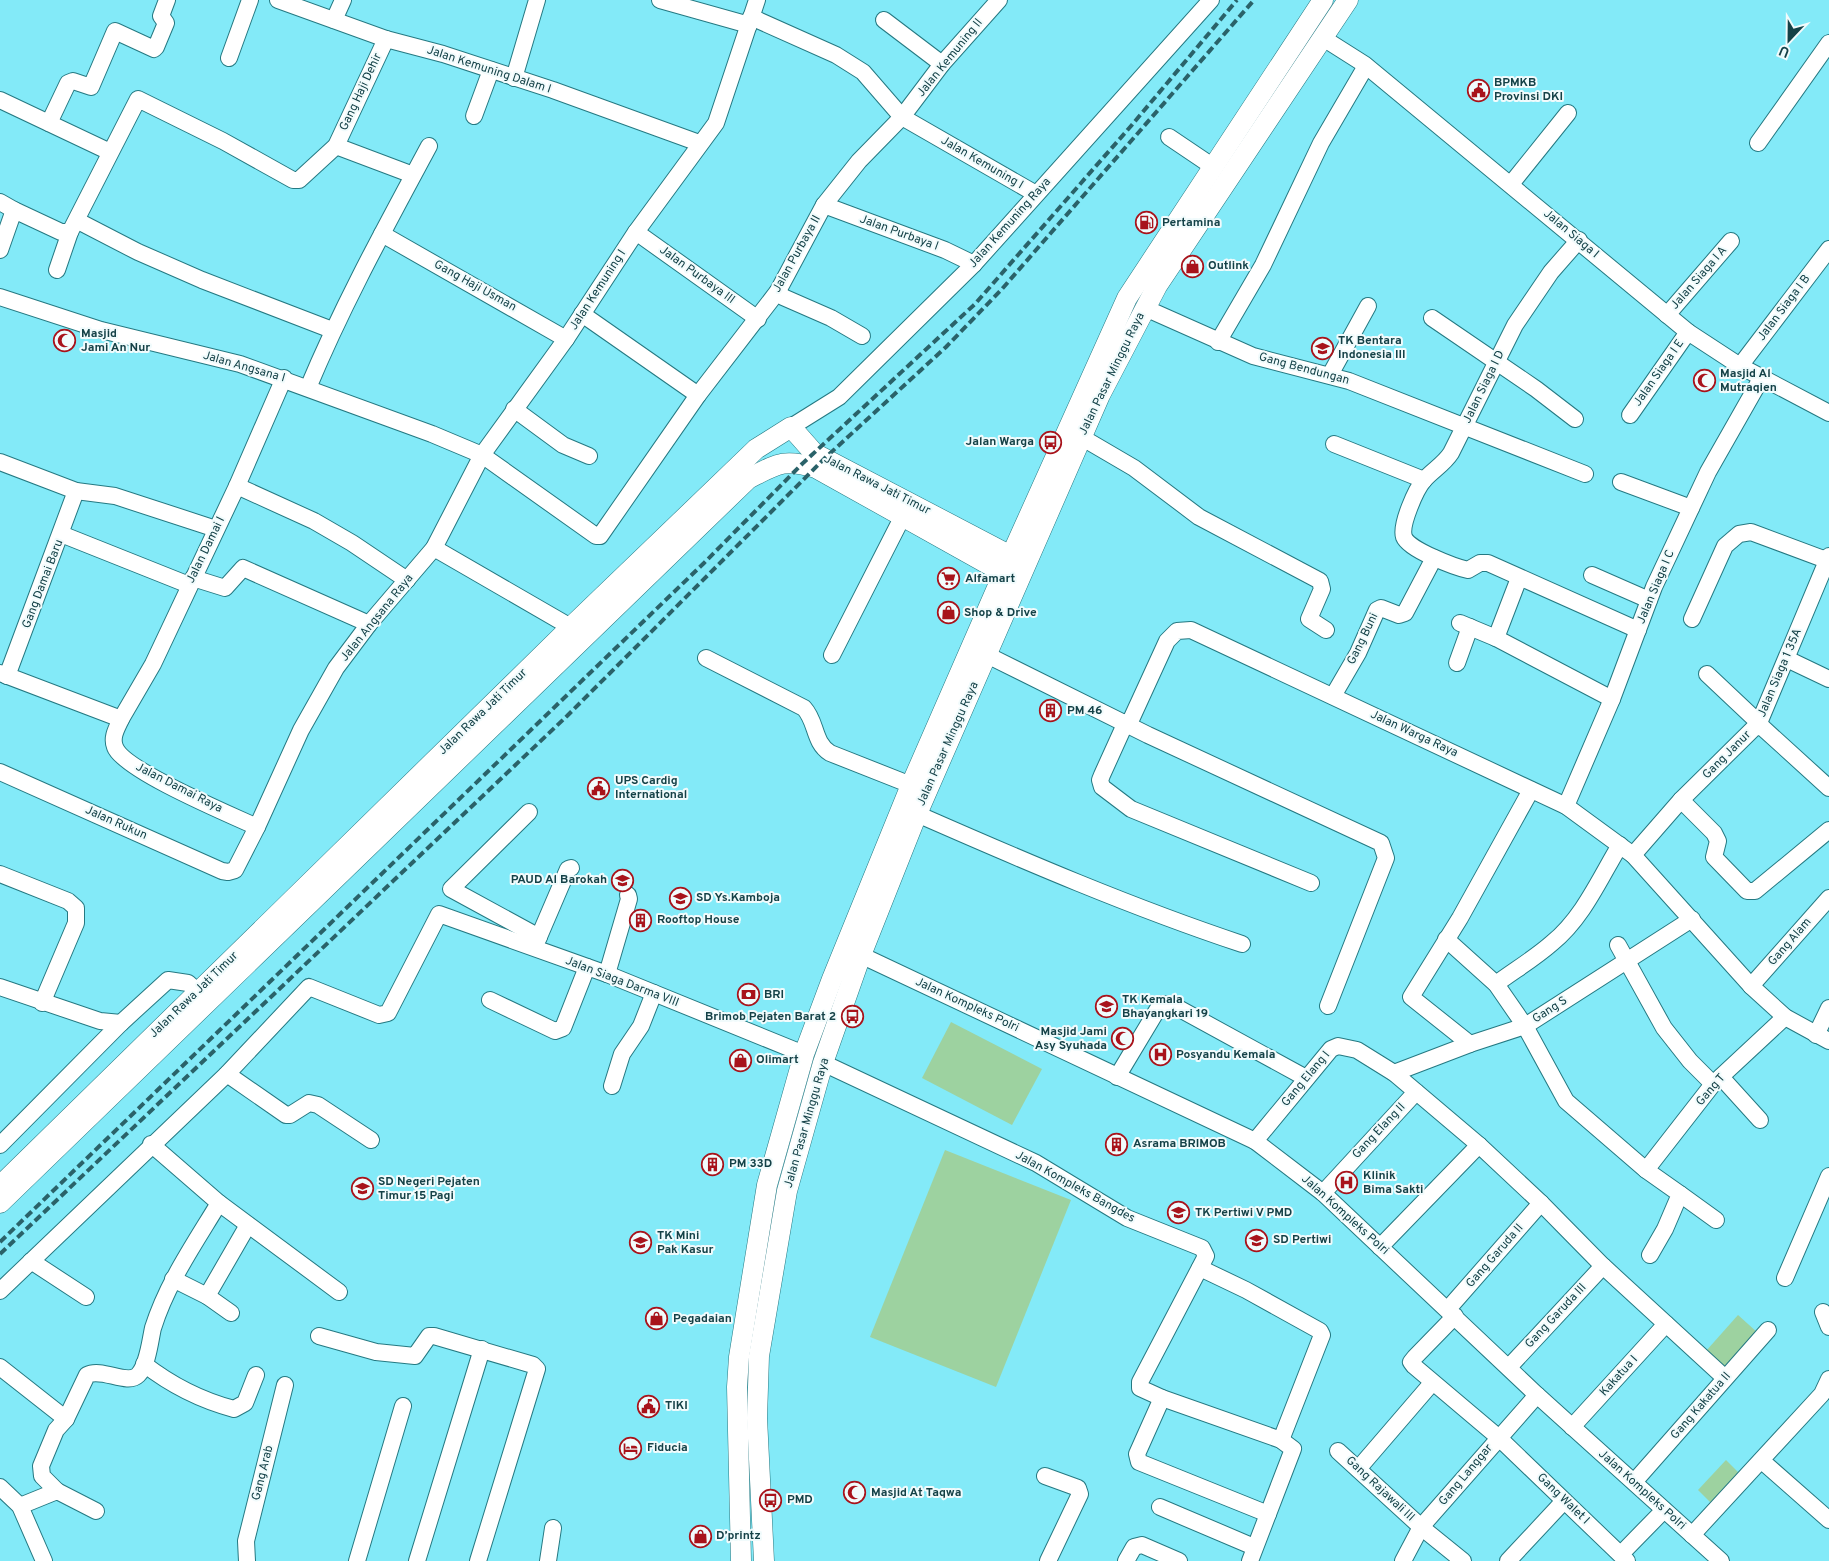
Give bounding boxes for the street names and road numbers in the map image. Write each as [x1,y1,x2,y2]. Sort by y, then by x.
street label: Jalan Kemuning II [913,16,987,100]
street label: Jalan Kemuning Dalam I [425,42,553,98]
street label: Gang Haji Dehir [336,50,386,133]
street label: Jalan Kemuning I [938,133,1026,193]
street label: Jalan Kemuning Raya [965,174,1055,272]
street label: Jalan Siaga I [1540,206,1602,262]
street label: Jalan Purbaya I [857,211,941,255]
street label: Jalan Purbaya II [769,212,825,296]
street label: Jalan Purbaya III [656,242,738,308]
street label: Jalan Siaga I A [1667,243,1731,313]
street label: Jalan Kemuning I [566,247,630,333]
street label: Gang Haji Usman [431,257,519,315]
street label: Jalan Siaga I B [1754,272,1814,344]
street label: Jalan Pasar Minggu Raya [1075,310,1149,438]
street label: Jalan Siaga I E [1630,336,1688,410]
street label: Jalan Angsana I [201,348,287,386]
street label: Jalan Siaga I D [1459,348,1509,426]
street label: Gang Bendungan [1257,349,1351,389]
street label: Jalan Rawa Jati Timur [821,451,933,519]
street label: Jalan Damai I [183,514,229,586]
street label: Gang Damai Baru [19,537,67,631]
street label: Jalan Siaga I C [1633,547,1679,626]
street label: Jalan Angsana Raya [337,571,417,665]
street label: Gang Buni [1344,610,1382,668]
street label: Jalan Siaga 1 35A [1754,626,1806,720]
street label: Jalan Rawa Jati Timur [435,665,531,759]
street label: Jalan Pasar Minggu Raya [913,679,983,809]
street label: Jalan Warga Raya [1368,707,1460,761]
street label: Gang Janur [1699,727,1755,783]
street label: Jalan Damai Raya [133,759,225,817]
street label: Jalan Rukun [82,802,150,844]
street label: Gang Alam [1765,915,1815,969]
street label: Jalan Rawa Jati Timur [146,948,242,1042]
street label: Jalan Siaga Darma VIII [563,953,681,1011]
street label: Jalan Kompleks Polri [913,974,1021,1036]
street label: Gang S [1530,993,1570,1027]
street label: Gang Elang I [1278,1048,1334,1110]
street label: Jalan Pasar Minggu Raya [781,1056,833,1190]
street label: Gang T [1693,1071,1729,1109]
street label: Gang Elang II [1349,1099,1409,1163]
street label: Jalan Kompleks Bangdes [1012,1147,1138,1227]
street label: Jalan Kompleks Polri [1298,1171,1392,1259]
street label: Gang Garuda II [1463,1221,1527,1291]
street label: Gang Garuda III [1522,1280,1590,1352]
street label: Kakatua I [1596,1352,1642,1400]
street label: Gang Kakatua II [1667,1369,1735,1443]
street label: Gang Langgar [1435,1440,1497,1509]
street label: Gang Arab [248,1443,278,1502]
street label: Jalan Kompleks Polri [1595,1446,1689,1534]
street label: Gang Rajawali III [1342,1453,1418,1525]
street label: Gang Walet I [1533,1470,1593,1528]

